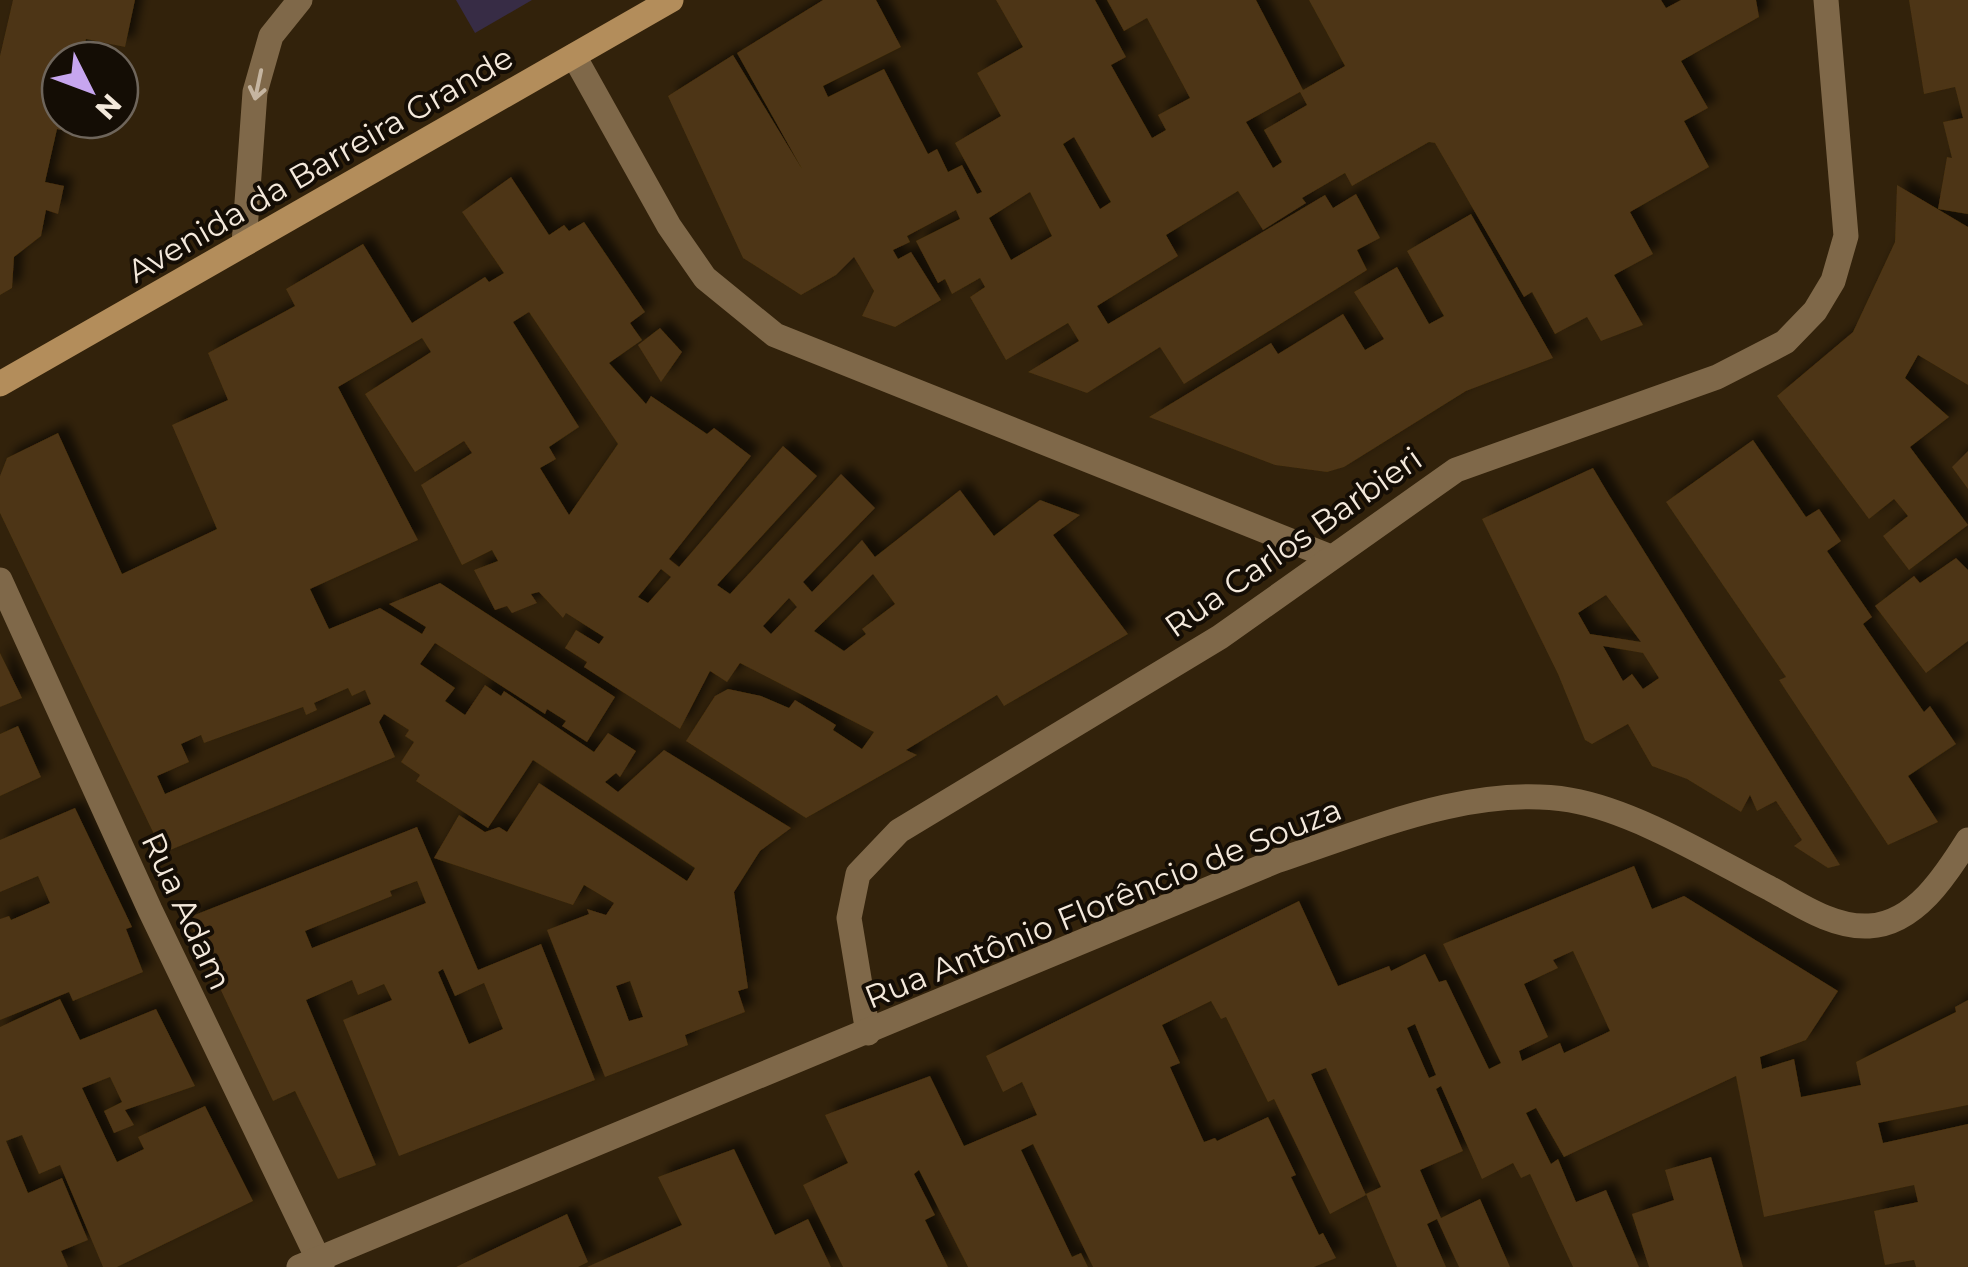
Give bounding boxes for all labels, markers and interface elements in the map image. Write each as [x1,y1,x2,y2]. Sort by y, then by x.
street label: Avenida da Barreira Grande [120,37,520,291]
north arrow [40,40,140,140]
one-way arrow [248,68,266,100]
text: N [88,87,129,127]
street label: Rua Carlos Barbieri [1157,439,1429,645]
street label: Rua Antônio Florêncio de Souza [859,789,1347,1017]
street label: Rua Adam [134,826,240,996]

